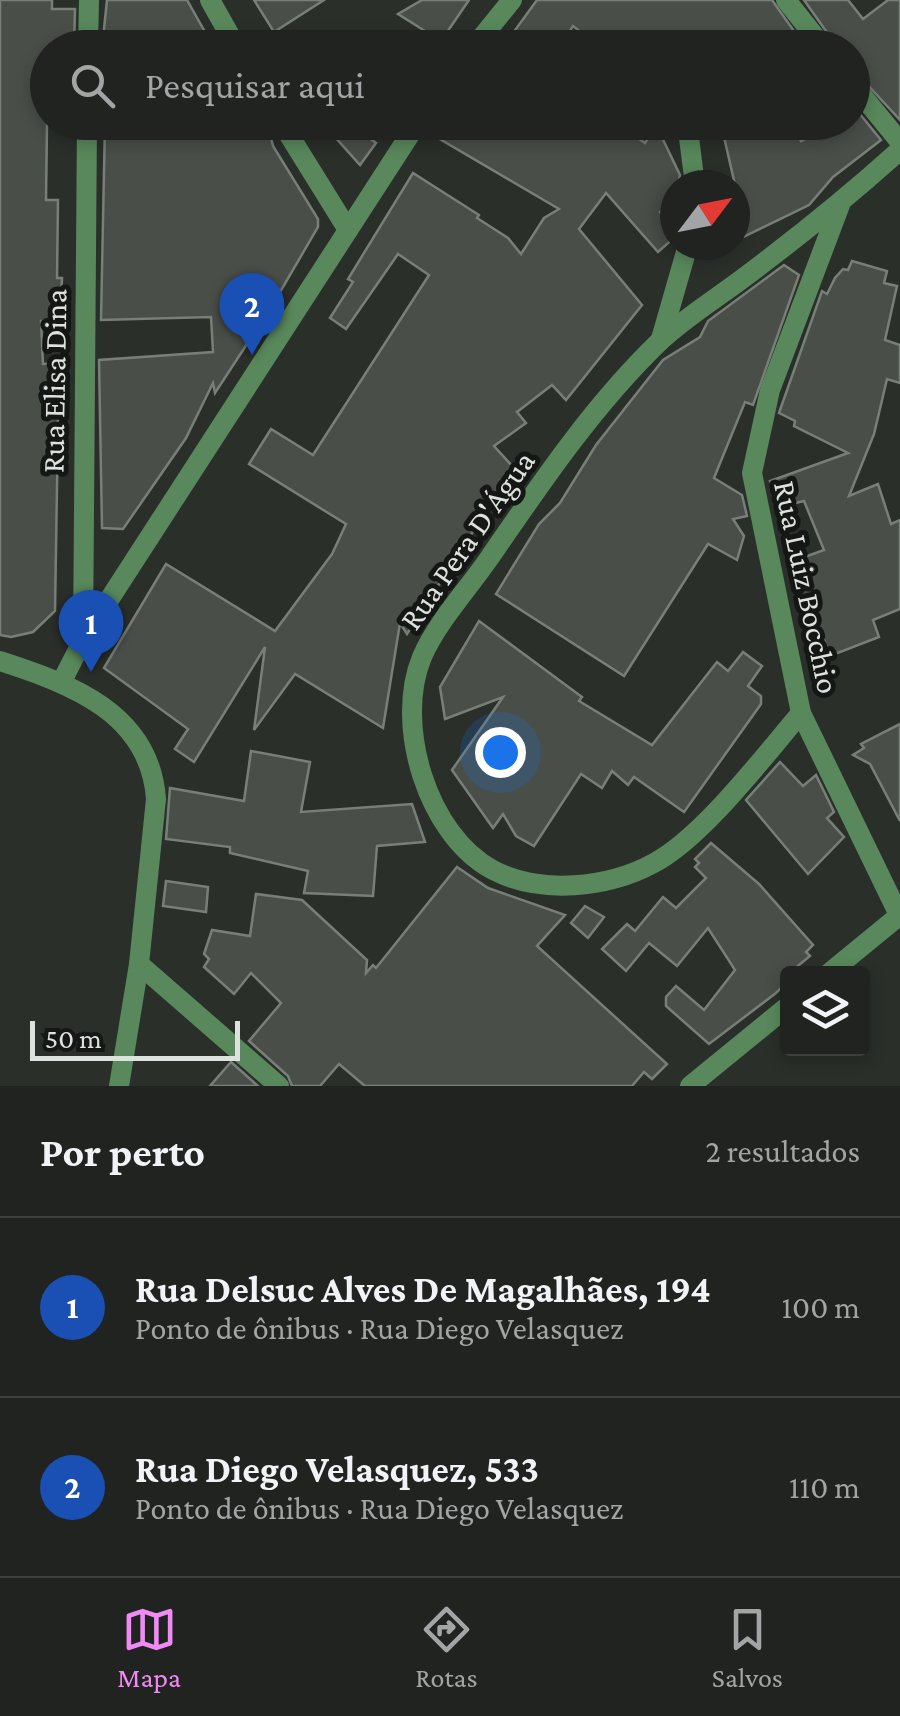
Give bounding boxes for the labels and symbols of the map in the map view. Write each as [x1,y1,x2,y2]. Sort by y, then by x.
north arrow [660,170,750,260]
pin: 2 [220,272,284,355]
street label: Rua Elisa Dina [34,288,74,473]
street label: Rua Pera D'Água [392,444,542,636]
street label: Rua Luiz Bocchio [767,477,847,697]
pin: 1 [58,590,124,672]
your location [475,727,526,778]
scale bar [30,1016,240,1060]

